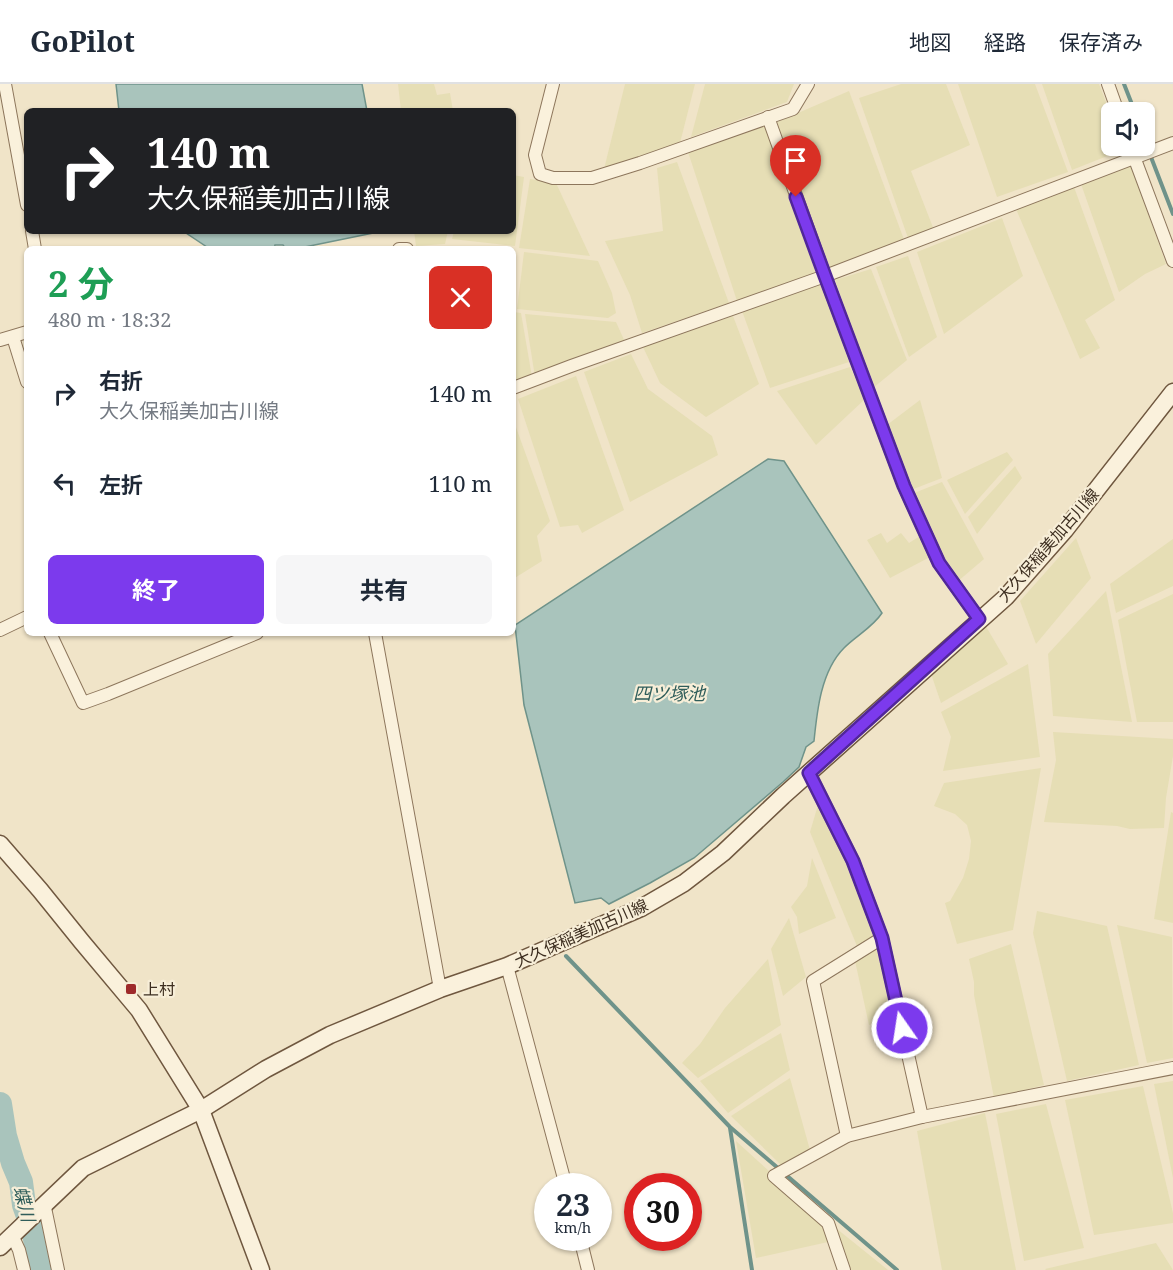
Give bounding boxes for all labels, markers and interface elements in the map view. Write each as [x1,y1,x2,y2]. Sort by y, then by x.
text: GoPilot [30,22,135,60]
text: 地図 [909,28,951,56]
text: 経路 [984,28,1026,56]
text: 保存済み [1059,28,1143,56]
map controls [1101,102,1155,156]
button: sound [1101,102,1155,156]
text: 140 m [147,123,271,180]
icon: right [48,132,126,210]
pin [770,135,821,197]
icon: arrive [779,144,812,177]
text: 大久保稲美加古川線 [147,179,390,216]
text: 2 分 [48,259,114,308]
button: close [429,266,492,329]
text: 480 m · 18:32 [48,306,171,333]
text: 右折 [99,365,143,395]
icon: right [48,377,81,410]
text: 140 m [429,378,492,408]
text: 大久保稲美加古川線 [99,397,279,424]
icon: left [48,467,81,500]
text: 110 m [429,468,492,498]
text: 左折 [99,469,143,499]
street label: 大久保稲美加古川線 [992,483,1104,607]
button: 終了 [48,555,264,624]
button: 共有 [276,555,492,624]
water label: 四ツ塚池 [633,681,707,705]
street label: 大久保稲美加古川線 [511,894,651,972]
place label: 上村 [143,978,175,1000]
marker: 上村 [124,982,138,996]
position arrow [870,996,934,1060]
speed limit sign: 30 [624,1173,702,1251]
water label: 蝶川 [9,1183,41,1226]
text: 23 [556,1184,590,1225]
text: km/h [555,1217,591,1237]

